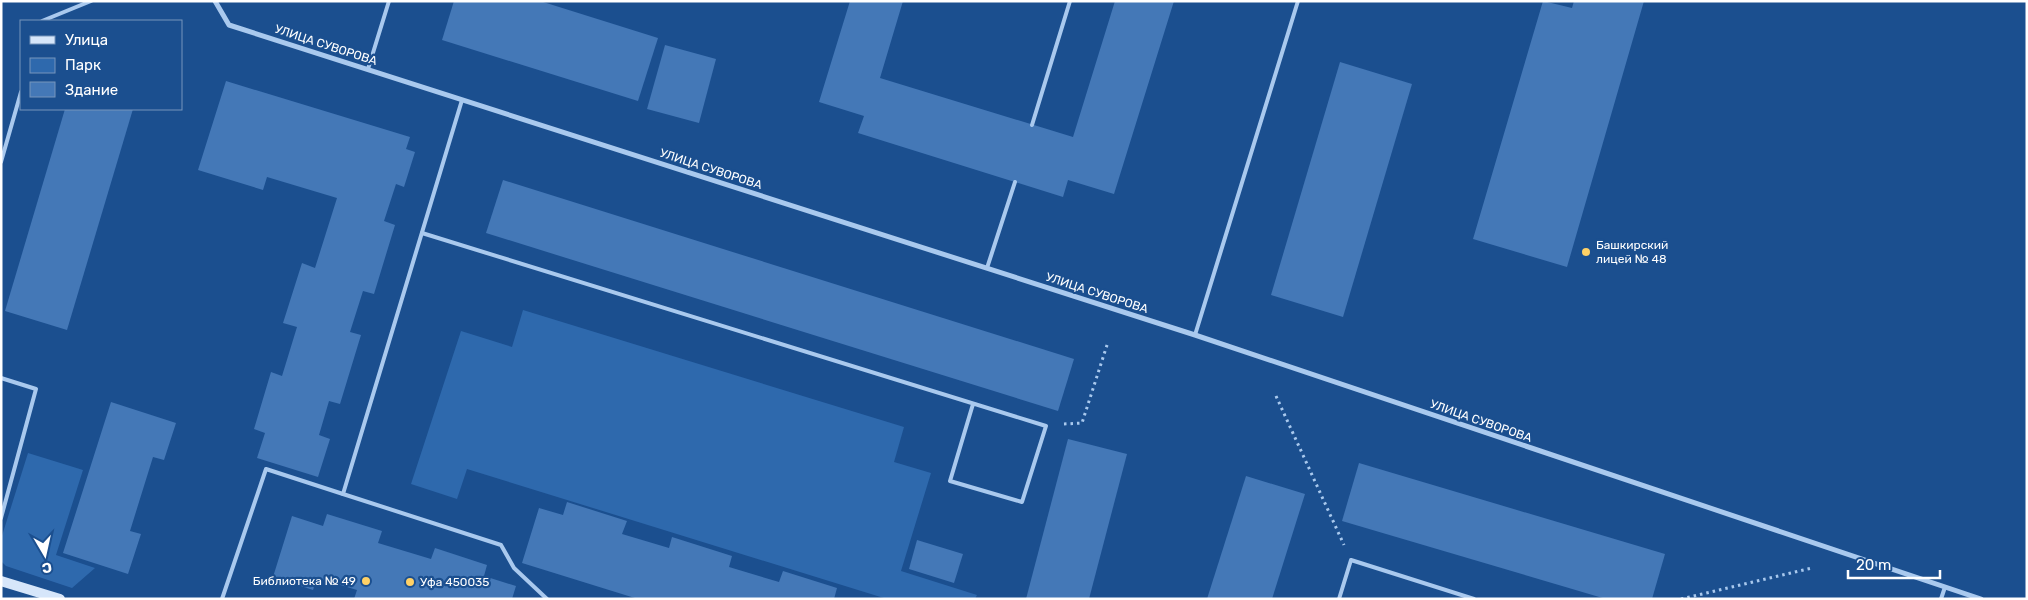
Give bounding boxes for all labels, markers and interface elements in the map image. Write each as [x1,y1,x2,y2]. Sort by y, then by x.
legend [20,20,182,110]
street label: УЛИЦА СУВОРОВА [273,22,379,68]
text: Улица [65,31,108,49]
text: Парк [65,56,101,74]
text: Здание [65,81,118,99]
street label: УЛИЦА СУВОРОВА [658,146,764,192]
place label: Башкирский лицей № 48 [1596,238,1668,266]
marker: Башкирский лицей № 48 [1580,246,1592,258]
street label: УЛИЦА СУВОРОВА [1044,270,1150,316]
street label: УЛИЦА СУВОРОВА [1428,397,1534,445]
north arrow [20,530,70,580]
scale bar [1848,548,1940,580]
text: 20 m [1856,556,1891,574]
text: С [41,558,53,577]
place label: Библиотека № 49 [253,574,356,588]
marker: Библиотека № 49 [360,575,372,587]
place label: Уфа 450035 [420,575,489,589]
marker: Уфа 450035 [404,576,416,588]

